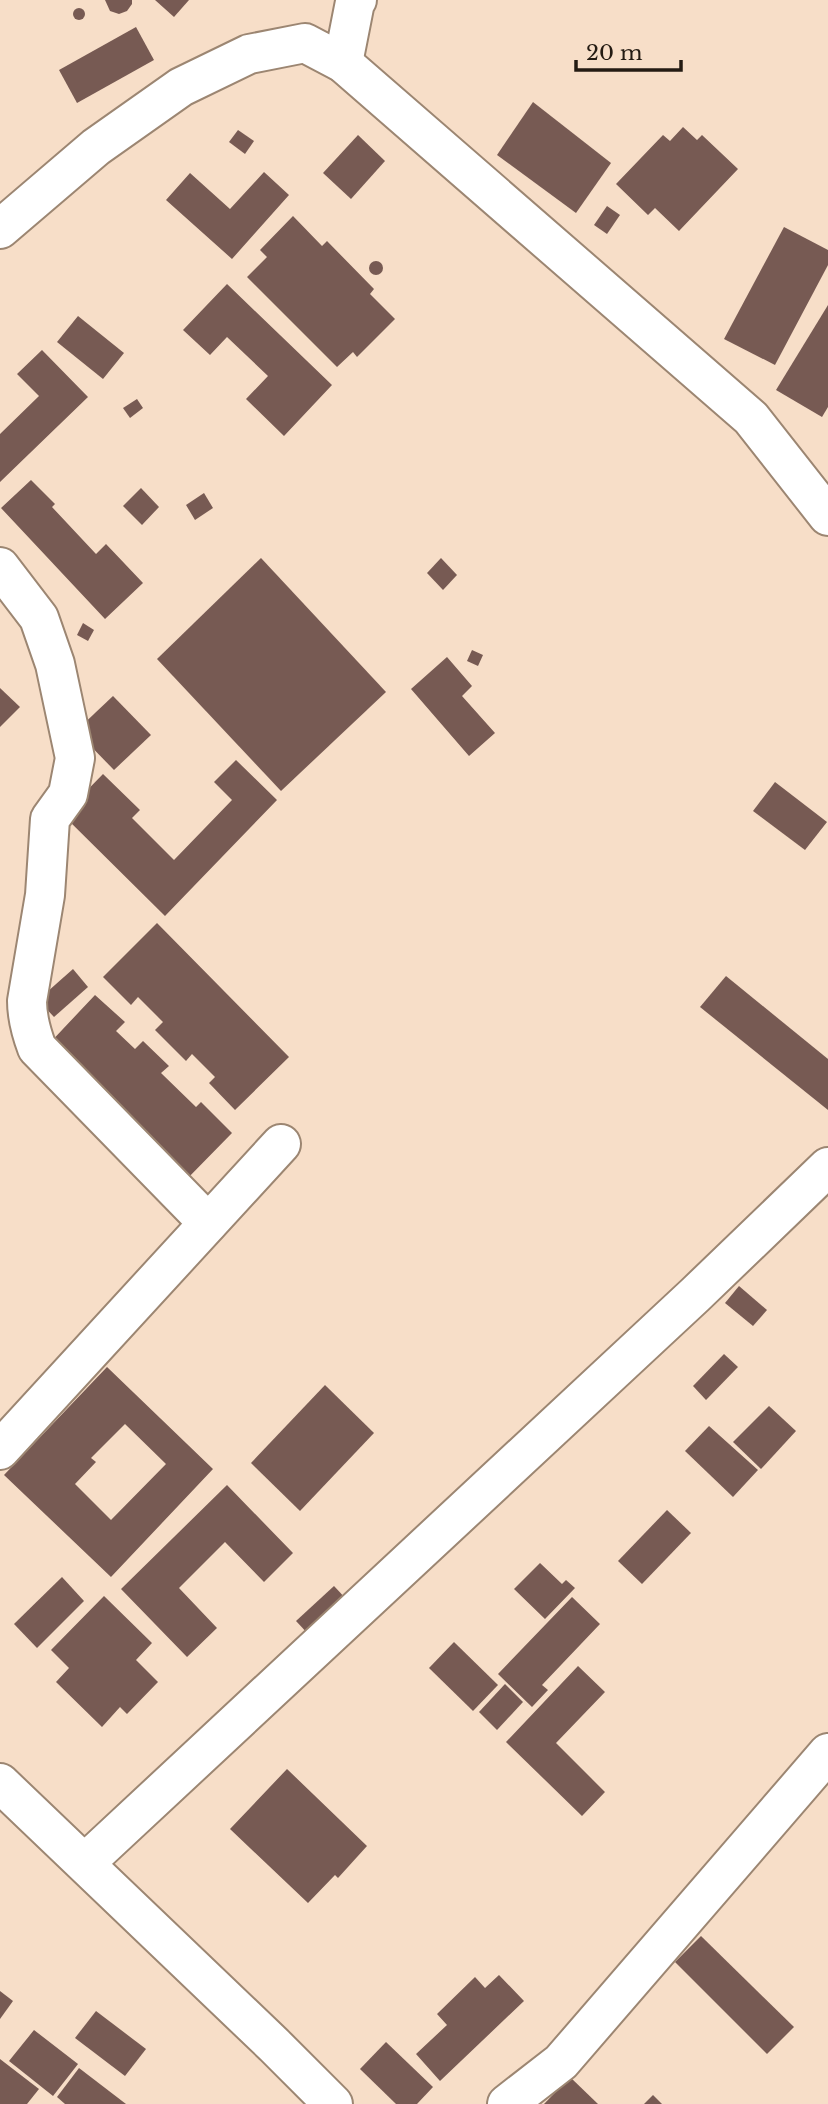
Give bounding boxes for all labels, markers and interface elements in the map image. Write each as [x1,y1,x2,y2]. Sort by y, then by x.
scale bar [576,28,681,72]
text: 20 m [586,40,643,66]

